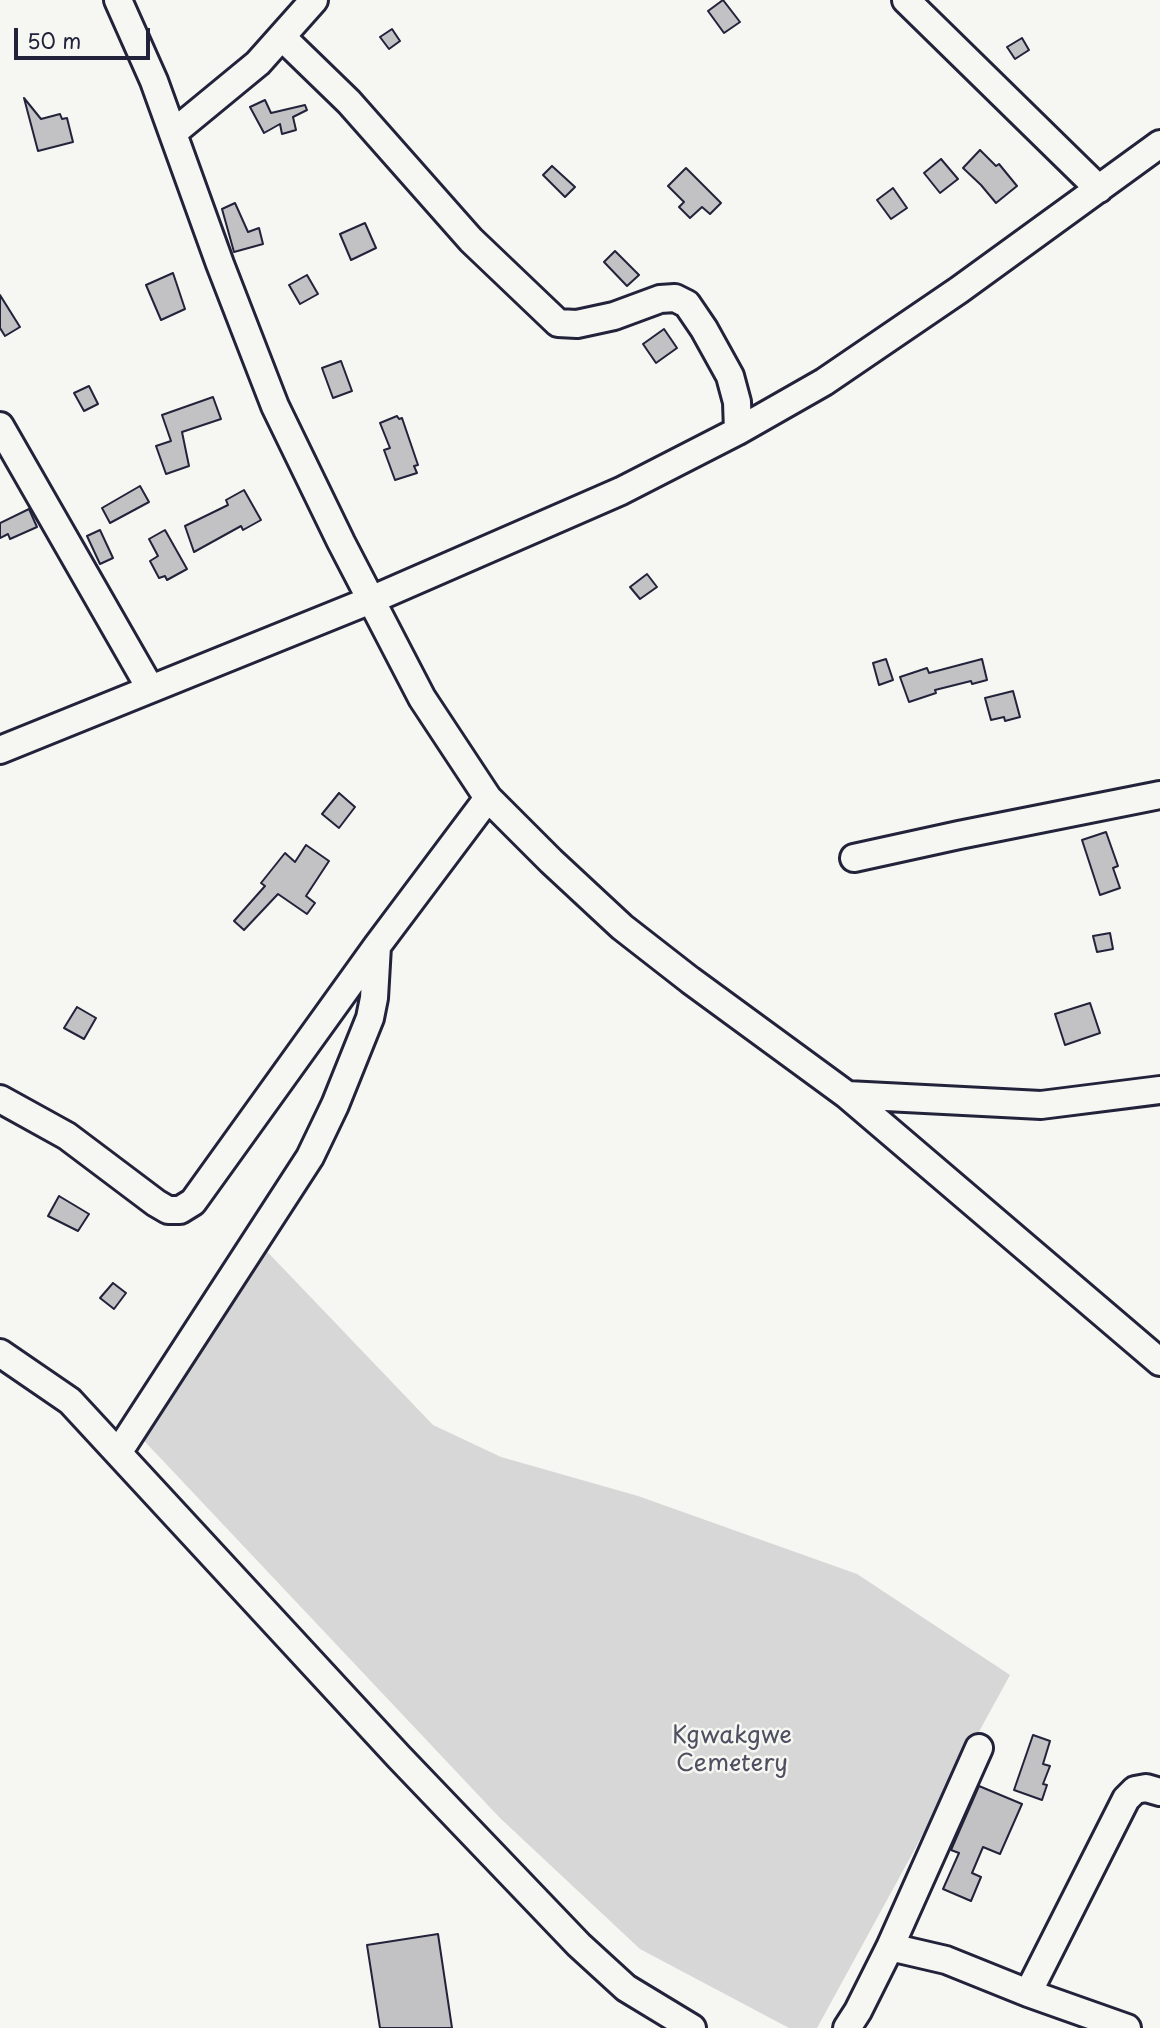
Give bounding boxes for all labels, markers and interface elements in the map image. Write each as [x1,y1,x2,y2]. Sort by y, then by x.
scale bar [18,14,154,58]
text: 50 m [27,24,81,56]
park label: Kgwakgwe Cemetery [672,1722,792,1778]

